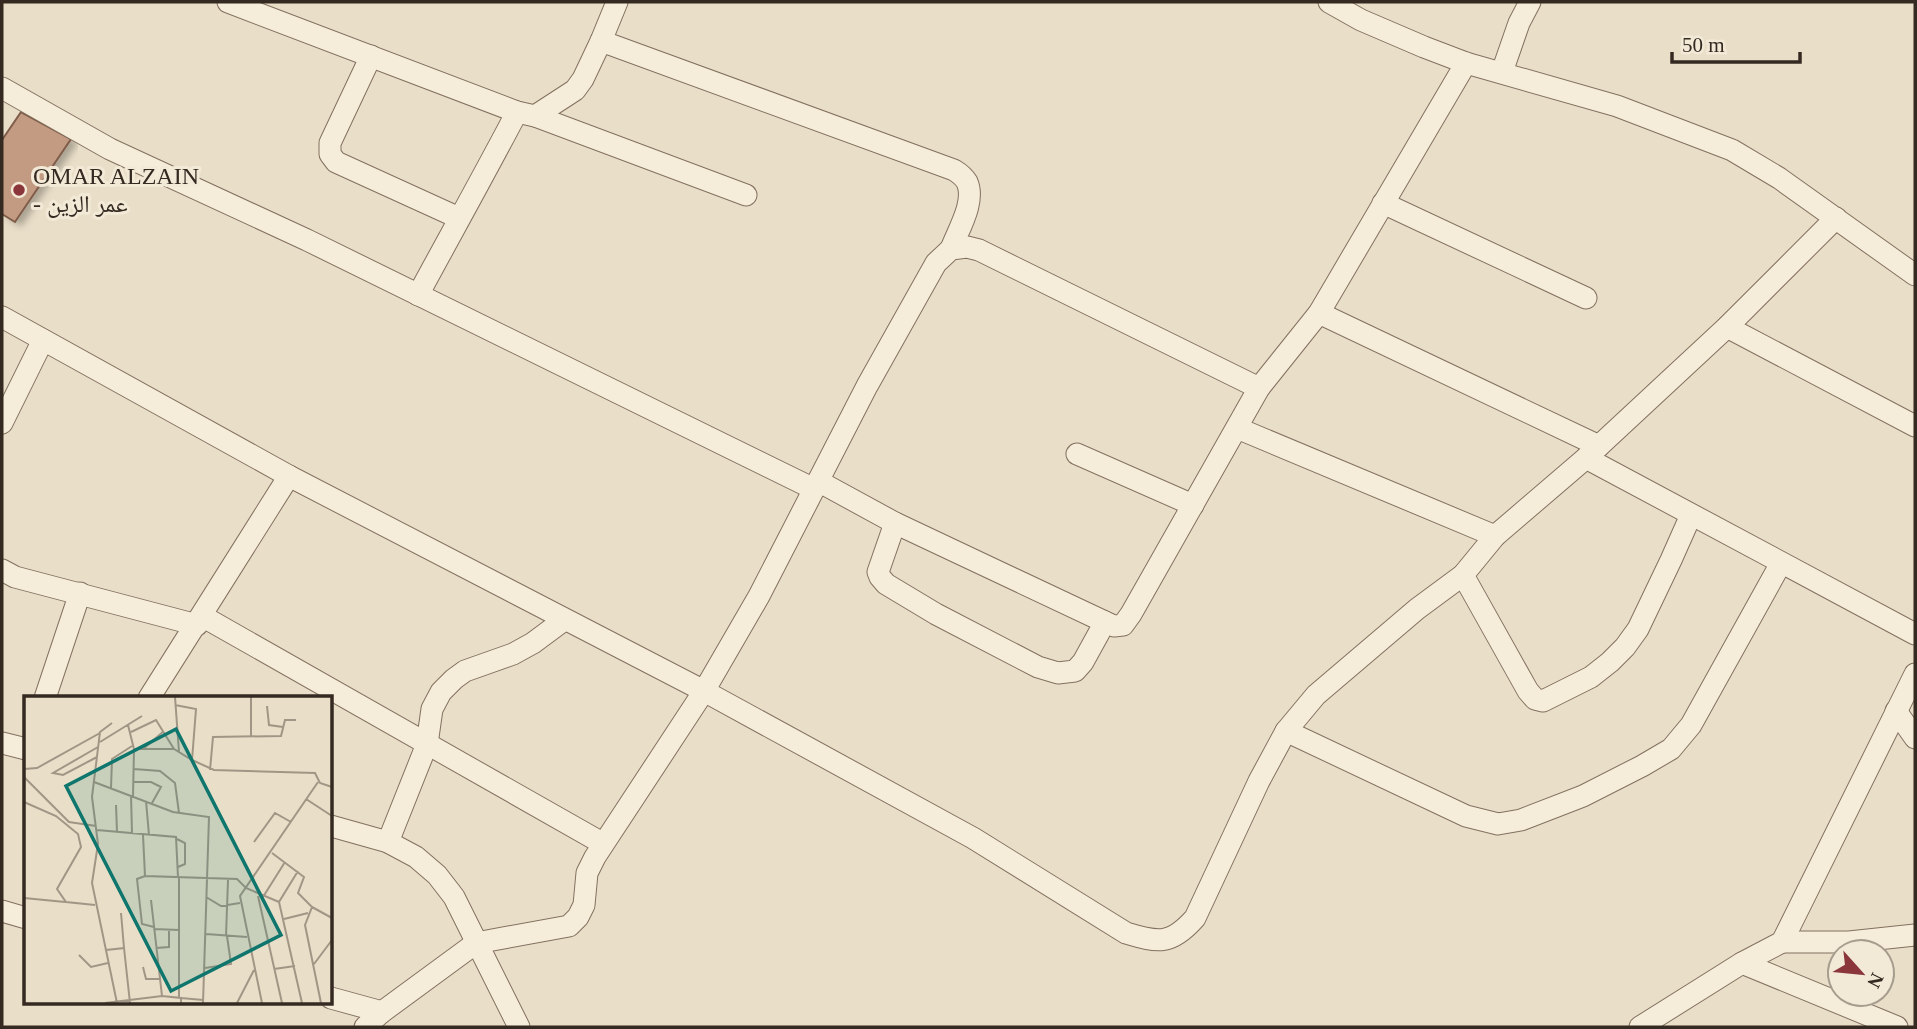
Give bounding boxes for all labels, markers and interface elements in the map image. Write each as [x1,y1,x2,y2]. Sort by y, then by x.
scale bar [1672,21,1800,65]
text: 50 m [1682,33,1725,57]
place label: OMAR ALZAIN - عمر الزين [33,163,199,218]
marker: OMAR ALZAIN - عمر الزين [11,182,27,198]
inset map [24,696,332,1004]
north arrow [1826,938,1896,1008]
text: N [1863,970,1888,992]

